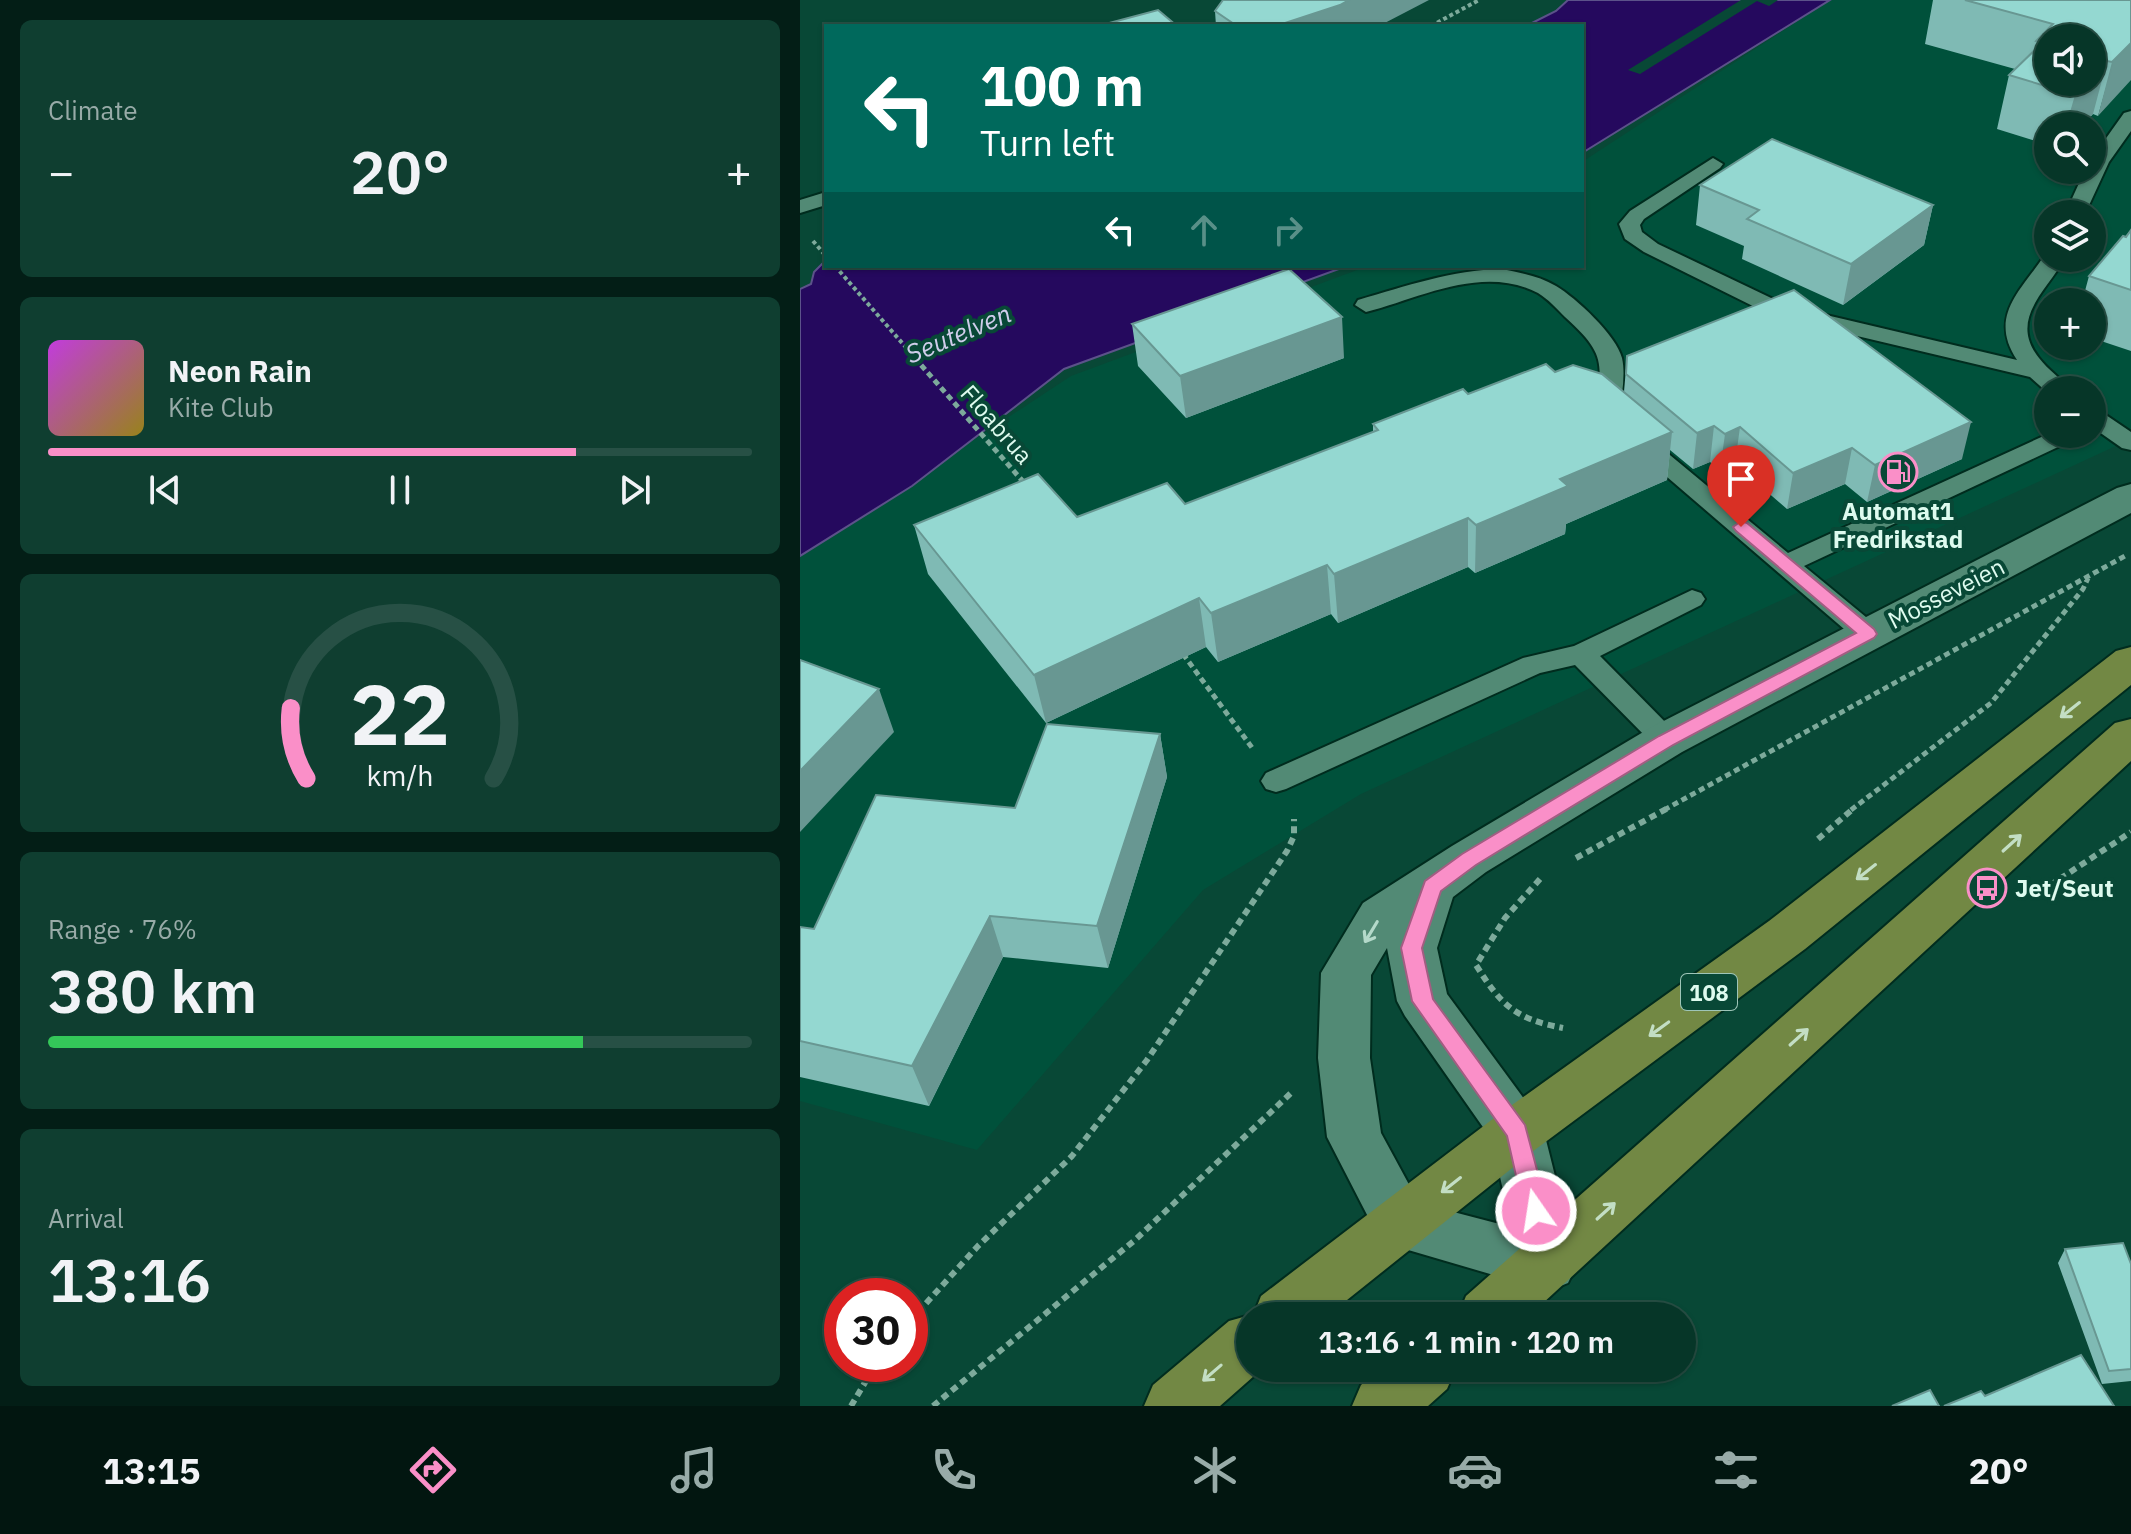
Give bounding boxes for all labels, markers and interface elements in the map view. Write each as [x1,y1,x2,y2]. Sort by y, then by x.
map controls [2034,24,2106,448]
button: sound [2034,24,2106,96]
text: 100 m [980,49,1144,121]
icon: left [848,56,952,160]
text: Climate [48,93,138,127]
button: search [2034,112,2106,184]
text: Turn left [980,119,1115,166]
text: 20° [350,132,450,211]
text: − [48,143,74,200]
text: + [726,143,752,200]
button: layers [2034,200,2106,272]
icon: left [1098,208,1142,252]
icon: ahead [1182,208,1226,252]
icon: right [1266,208,1310,252]
button: + [2034,288,2106,360]
water label: Seutelven [900,296,1016,370]
text: Neon Rain [168,351,312,390]
button: − [2034,376,2106,448]
street label: Floabrua [954,378,1040,471]
text: Kite Club [168,390,273,424]
pin [1707,445,1775,527]
fuel station icon: Automat1 Fredrikstad [1877,451,1919,493]
icon: arrive [1719,457,1763,501]
icon: previous [143,468,187,512]
icon: pause [378,468,422,512]
icon: next [613,468,657,512]
place label: Automat1 Fredrikstad [1833,495,1963,555]
street label: Mosseveien [1882,550,2010,636]
text: 22 [350,660,450,768]
one-way arrow [2060,702,2081,719]
text: km/h [366,757,434,794]
one-way arrow [2001,834,2022,853]
one-way arrow [1856,863,1877,881]
bus stop icon: Jet/Seut [1966,867,2008,909]
place label: Jet/Seut [2015,872,2114,904]
text: Range · 76% [48,912,197,946]
one-way arrow [1362,920,1378,943]
text: 380 km [48,951,257,1030]
road number: 108 [1681,974,1737,1010]
one-way arrow [1648,1020,1670,1037]
one-way arrow [1789,1028,1809,1046]
position arrow [1494,1169,1578,1253]
one-way arrow [1441,1176,1462,1193]
text: Arrival [48,1201,124,1235]
one-way arrow [1596,1203,1616,1221]
text: 13:16 [48,1240,211,1319]
speed limit sign: 30 [824,1278,928,1382]
text: 13:16 · 1 min · 120 m [1318,1322,1614,1361]
one-way arrow [1202,1364,1222,1382]
icon: directions [405,1442,461,1498]
icon: music [666,1442,722,1498]
icon: phone [926,1442,982,1498]
icon: climate [1187,1442,1243,1498]
icon: car [1447,1442,1503,1498]
icon: filters [1708,1442,1764,1498]
text: 13:15 [102,1447,201,1494]
text: 20° [1969,1447,2029,1494]

